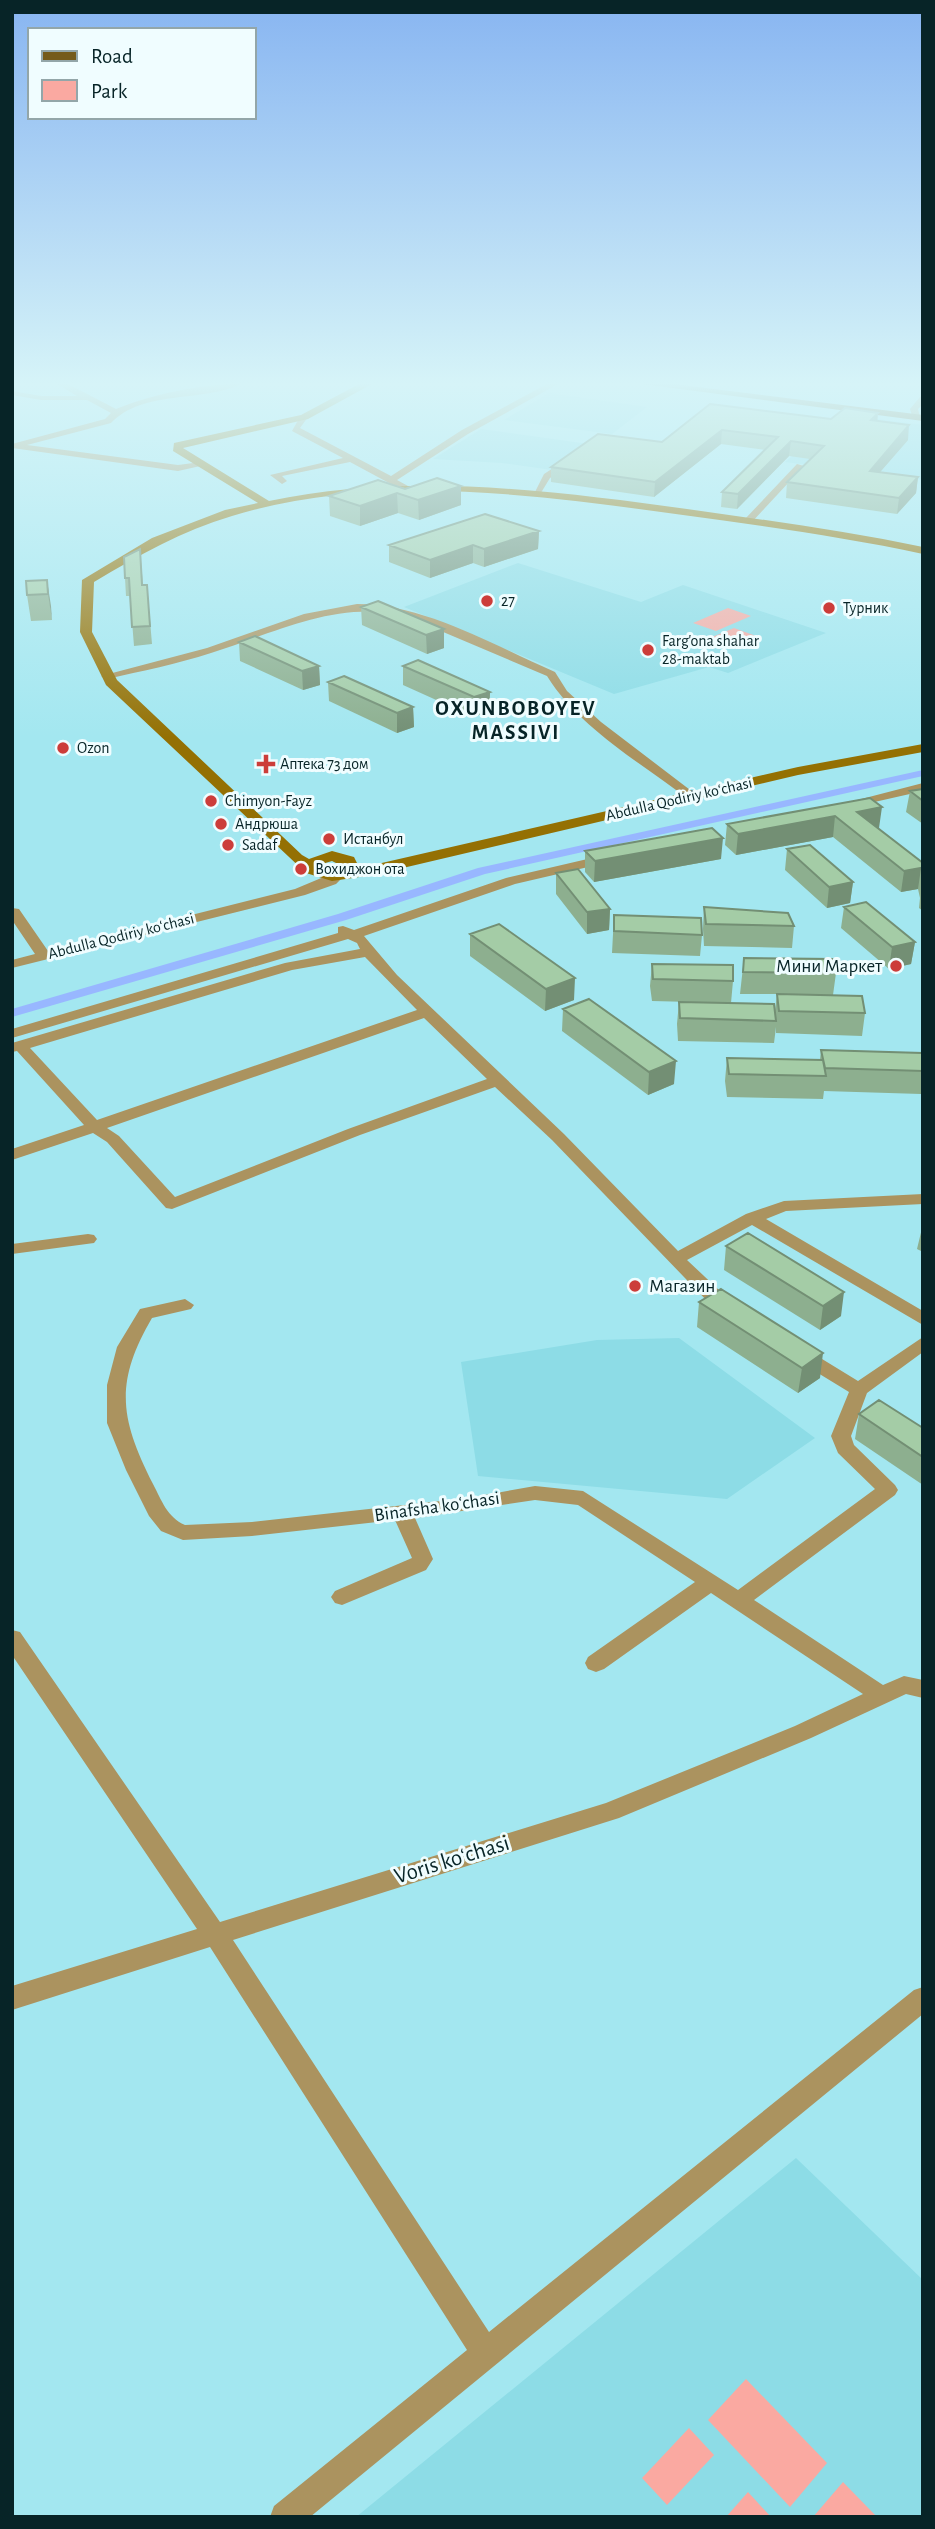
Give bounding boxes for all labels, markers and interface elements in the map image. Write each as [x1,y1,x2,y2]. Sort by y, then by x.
legend [28,28,256,119]
text: Road [91,46,133,67]
text: Park [91,81,128,102]
marker: 27 [479,593,495,609]
place label: 27 [501,593,515,609]
marker: Турник [821,600,837,616]
place label: Турник [843,600,889,617]
place label: Farg'ona shahar 28-maktab [662,633,760,667]
marker: Farg'ona shahar 28-maktab [640,642,656,658]
district label: OXUNBOBOYEV MASSIVI [435,698,597,743]
marker: Ozon [55,740,71,756]
place label: Ozon [77,740,109,756]
marker: Аптека 73 дом [258,756,274,772]
place label: Аптека 73 дом [280,756,369,772]
street label: Abdulla Qodiriy koʻchasi [604,774,754,825]
marker: Chimyon-Fayz [203,793,219,809]
place label: Chimyon-Fayz [225,793,312,810]
marker: Андрюша [213,816,229,832]
place label: Андрюша [235,816,298,832]
marker: Истанбул [321,831,337,847]
place label: Истанбул [343,831,404,848]
marker: Sadaf [220,837,236,853]
place label: Sadaf [242,837,278,853]
marker: Вохиджон ота [293,861,309,877]
place label: Вохиджон ота [315,861,405,877]
street label: Abdulla Qodiriy koʻchasi [46,910,196,963]
place label: Мини Маркет [776,957,882,976]
marker: Мини Маркет [888,958,904,974]
place label: Магазин [649,1277,716,1296]
marker: Магазин [627,1278,643,1294]
street label: Binafsha koʻchasi [373,1489,501,1525]
street label: Voris koʻchasi [392,1832,512,1888]

